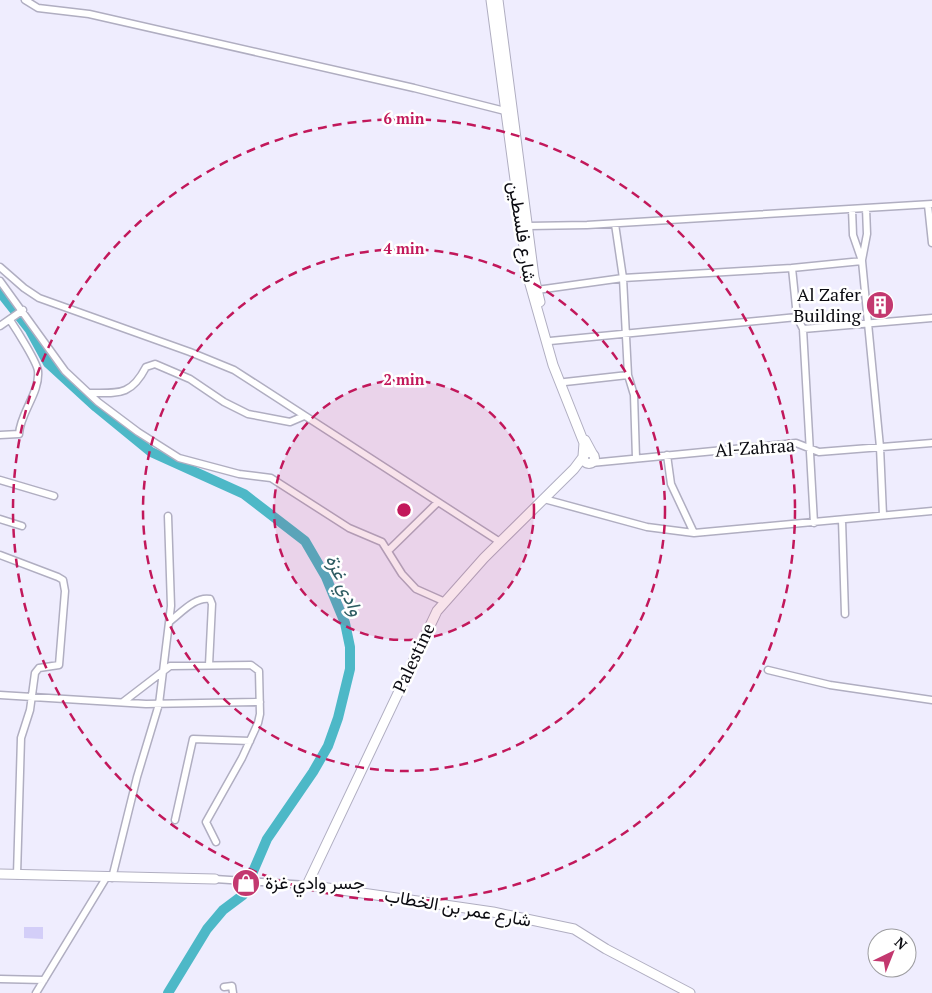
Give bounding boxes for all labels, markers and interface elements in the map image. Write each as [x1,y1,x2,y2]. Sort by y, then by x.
text: 6 min [383,108,425,128]
street label: شارع فلسطين [502,180,543,284]
text: 4 min [383,238,425,258]
place label: Al Zafer Building [793,282,862,327]
building icon: Al Zafer Building [865,290,895,320]
text: 2 min [383,369,425,389]
street label: Al-Zahraa [714,432,796,462]
centre of rings [395,501,413,519]
water label: وادي غزة [317,550,370,622]
street label: Palestine [387,619,440,696]
shop icon: جسر وادي غزة [231,868,261,898]
place label: جسر وادي غزة [265,870,365,898]
street label: شارع عمر بن الخطاب [383,882,533,933]
north arrow [867,928,917,978]
text: N [891,933,912,954]

